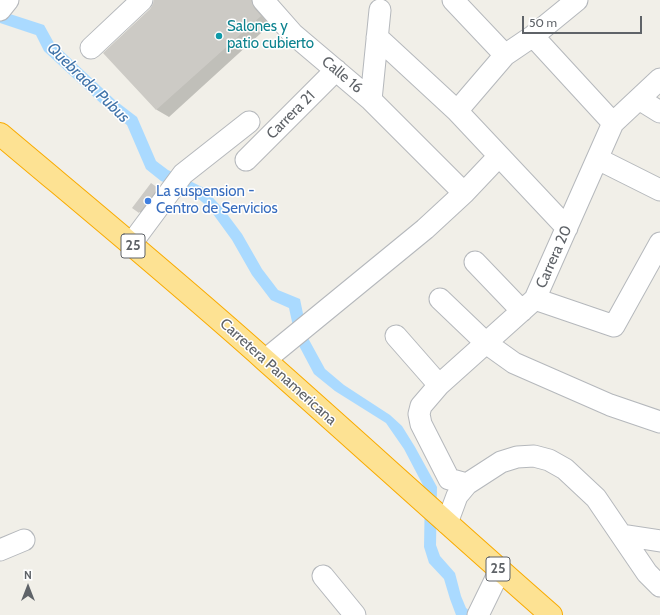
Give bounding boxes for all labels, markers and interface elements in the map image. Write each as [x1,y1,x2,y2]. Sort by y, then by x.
scale bar [524,8,644,34]
text: 50 m [529,15,557,30]
place label: Salones y patio cubierto [227,18,314,53]
marker: Salones y patio cubierto [214,31,224,41]
water label: Quebrada Pubus [43,39,133,127]
street label: Calle 16 [318,53,366,97]
street label: Carrera 21 [263,87,319,143]
place label: La suspension - Centro de Servicios [156,183,278,218]
marker: La suspension - Centro de Servicios [143,196,153,206]
street label: Carrera 20 [532,223,576,291]
road number: 25 [121,234,145,258]
street label: Carretera Panamericana [216,315,340,429]
road number: 25 [486,557,510,581]
north arrow [8,567,48,607]
text: N [24,568,32,582]

